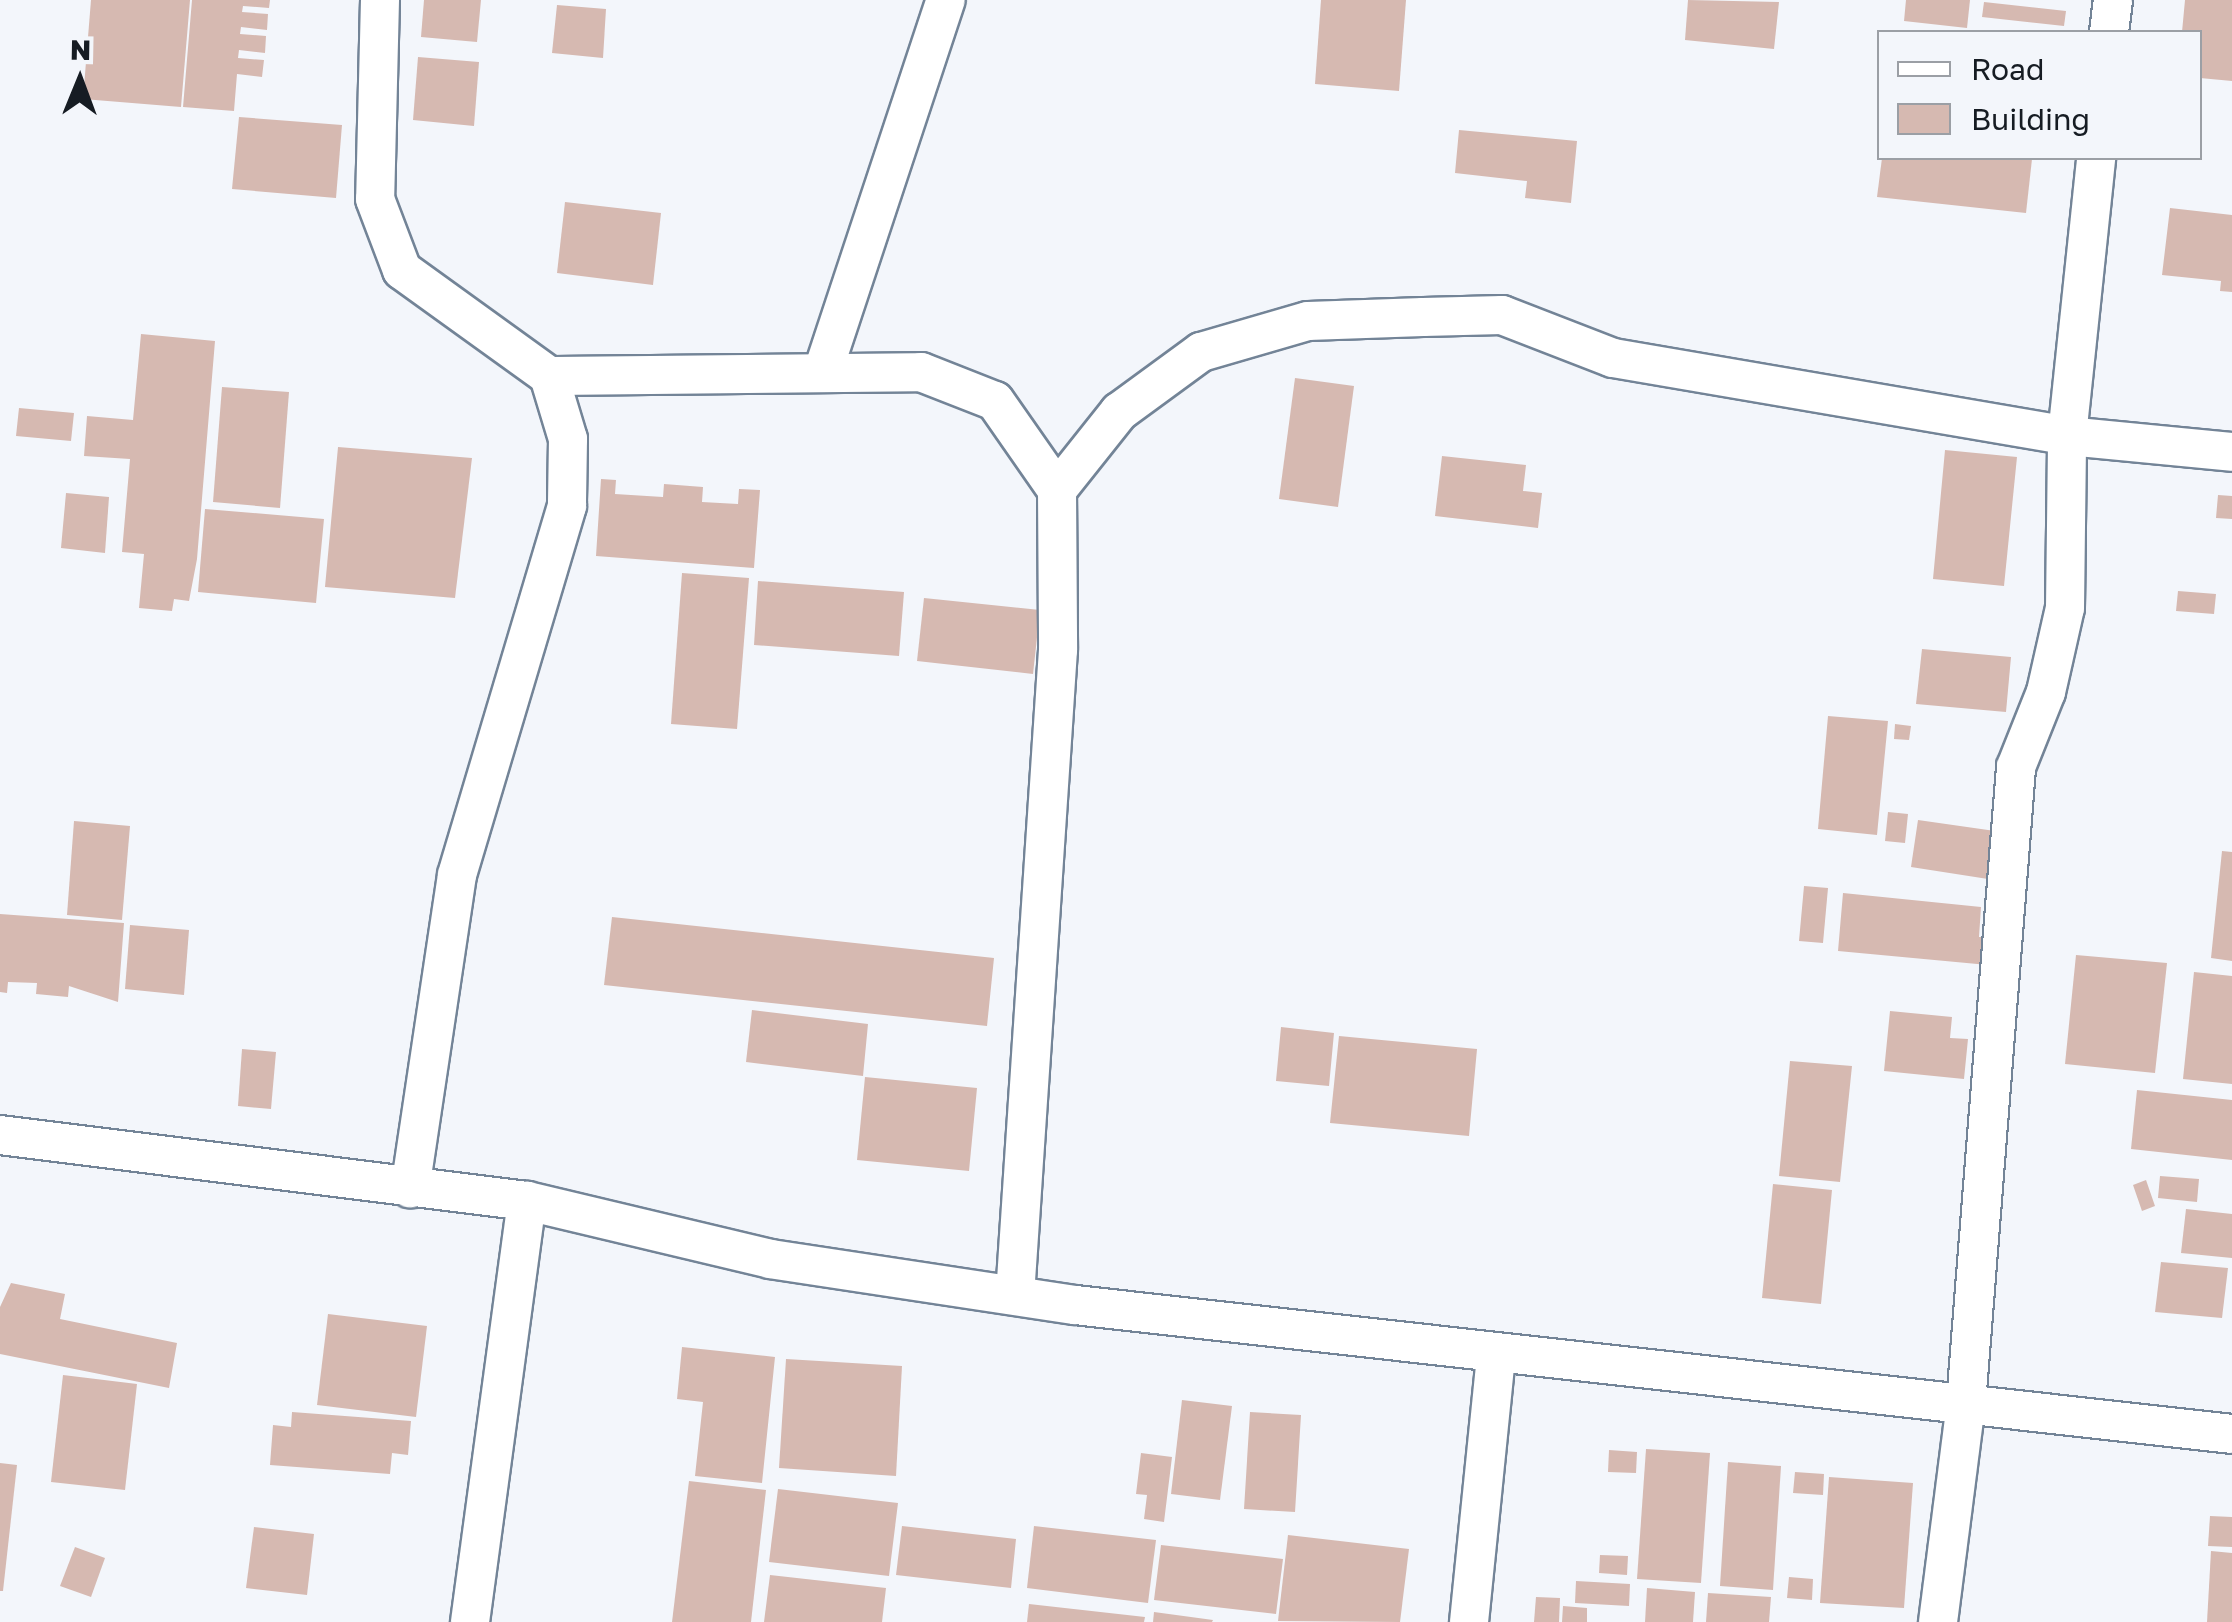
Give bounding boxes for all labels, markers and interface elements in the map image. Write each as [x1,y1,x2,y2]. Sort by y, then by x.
north arrow [30,30,130,130]
legend [1877,30,2202,160]
text: N [70,33,91,66]
text: Road [1971,51,2045,87]
text: Building [1971,101,2090,137]

